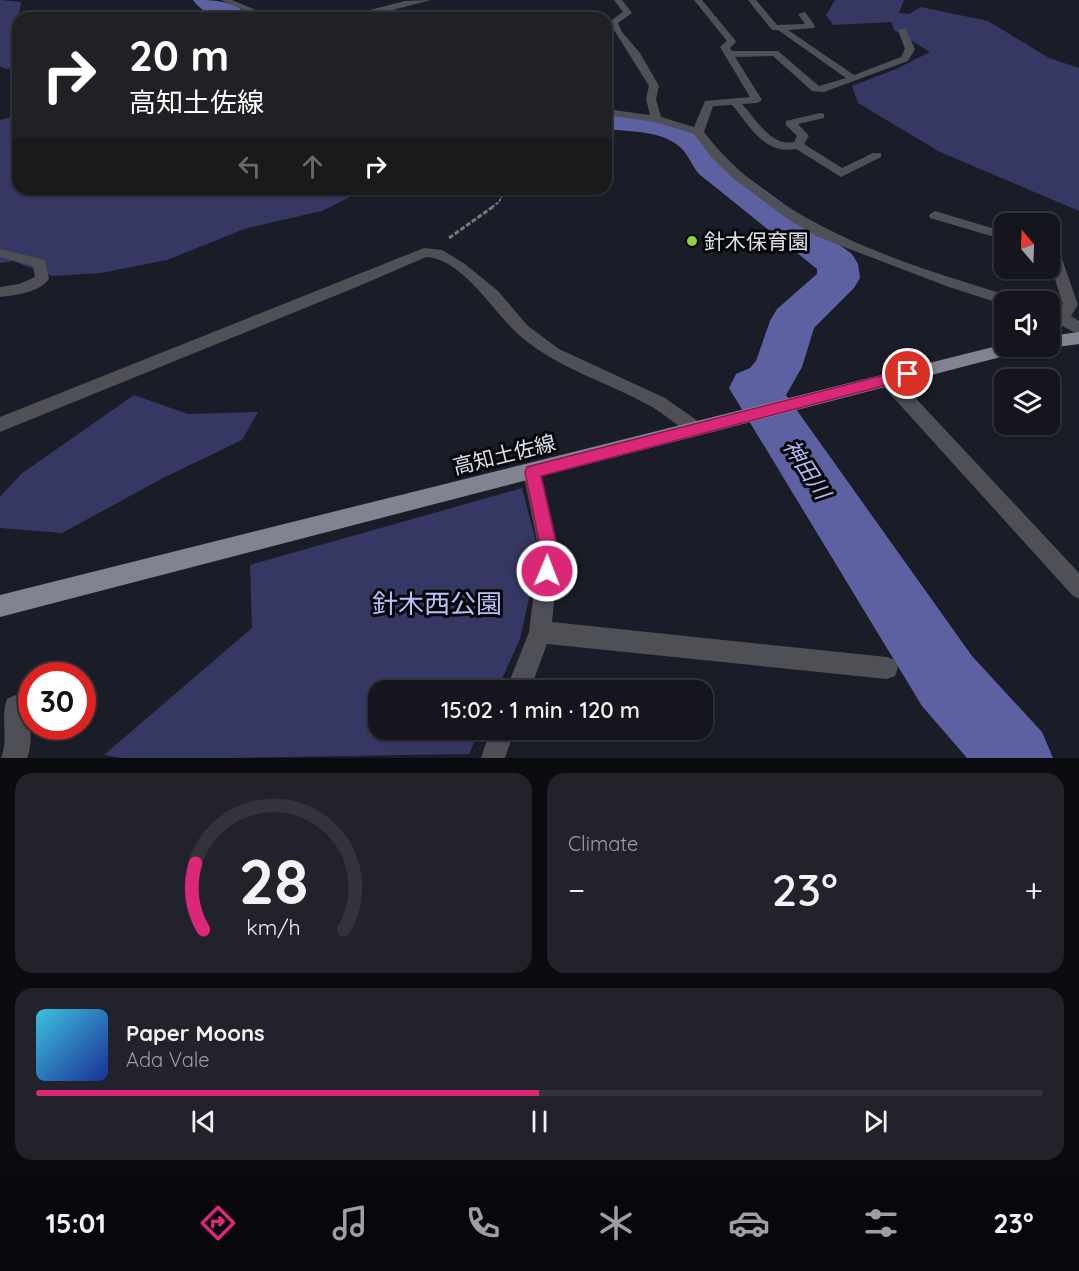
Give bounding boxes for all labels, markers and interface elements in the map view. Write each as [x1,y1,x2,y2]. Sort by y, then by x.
text: 20 m [129,29,229,82]
icon: right [30,36,108,114]
text: 高知土佐線 [129,85,264,119]
icon: left [233,150,266,183]
icon: ahead [296,150,329,183]
icon: right [359,150,392,183]
north arrow [994,213,1060,279]
map controls [994,213,1060,435]
place label: 針木保育園 [704,228,809,254]
marker: 針木保育園 [685,234,699,248]
button: sound [994,291,1060,357]
pin [882,348,933,399]
icon: arrive [891,357,924,390]
button: layers [994,369,1060,435]
street label: 高知土佐線 [450,429,558,479]
water label: 神田川 [777,434,838,506]
position arrow [515,539,579,603]
park label: 針木西公園 [372,587,502,620]
speed limit sign: 30 [18,662,96,740]
text: 15:02 · 1 min · 120 m [441,696,640,724]
text: Climate [568,831,638,856]
text: 28 [239,842,308,920]
text: 23° [772,861,838,917]
text: − [568,869,585,910]
text: + [1024,869,1043,910]
text: km/h [246,914,301,940]
text: Paper Moons [126,1019,265,1047]
text: Ada Vale [126,1047,210,1072]
icon: previous [187,1105,220,1138]
icon: pause [523,1105,556,1138]
icon: next [859,1105,892,1138]
icon: directions [197,1202,239,1244]
icon: music [329,1202,371,1244]
icon: phone [462,1202,504,1244]
icon: climate [595,1202,637,1244]
icon: car [728,1202,770,1244]
icon: filters [860,1202,902,1244]
text: 15:01 [45,1206,106,1240]
text: 23° [993,1206,1034,1240]

